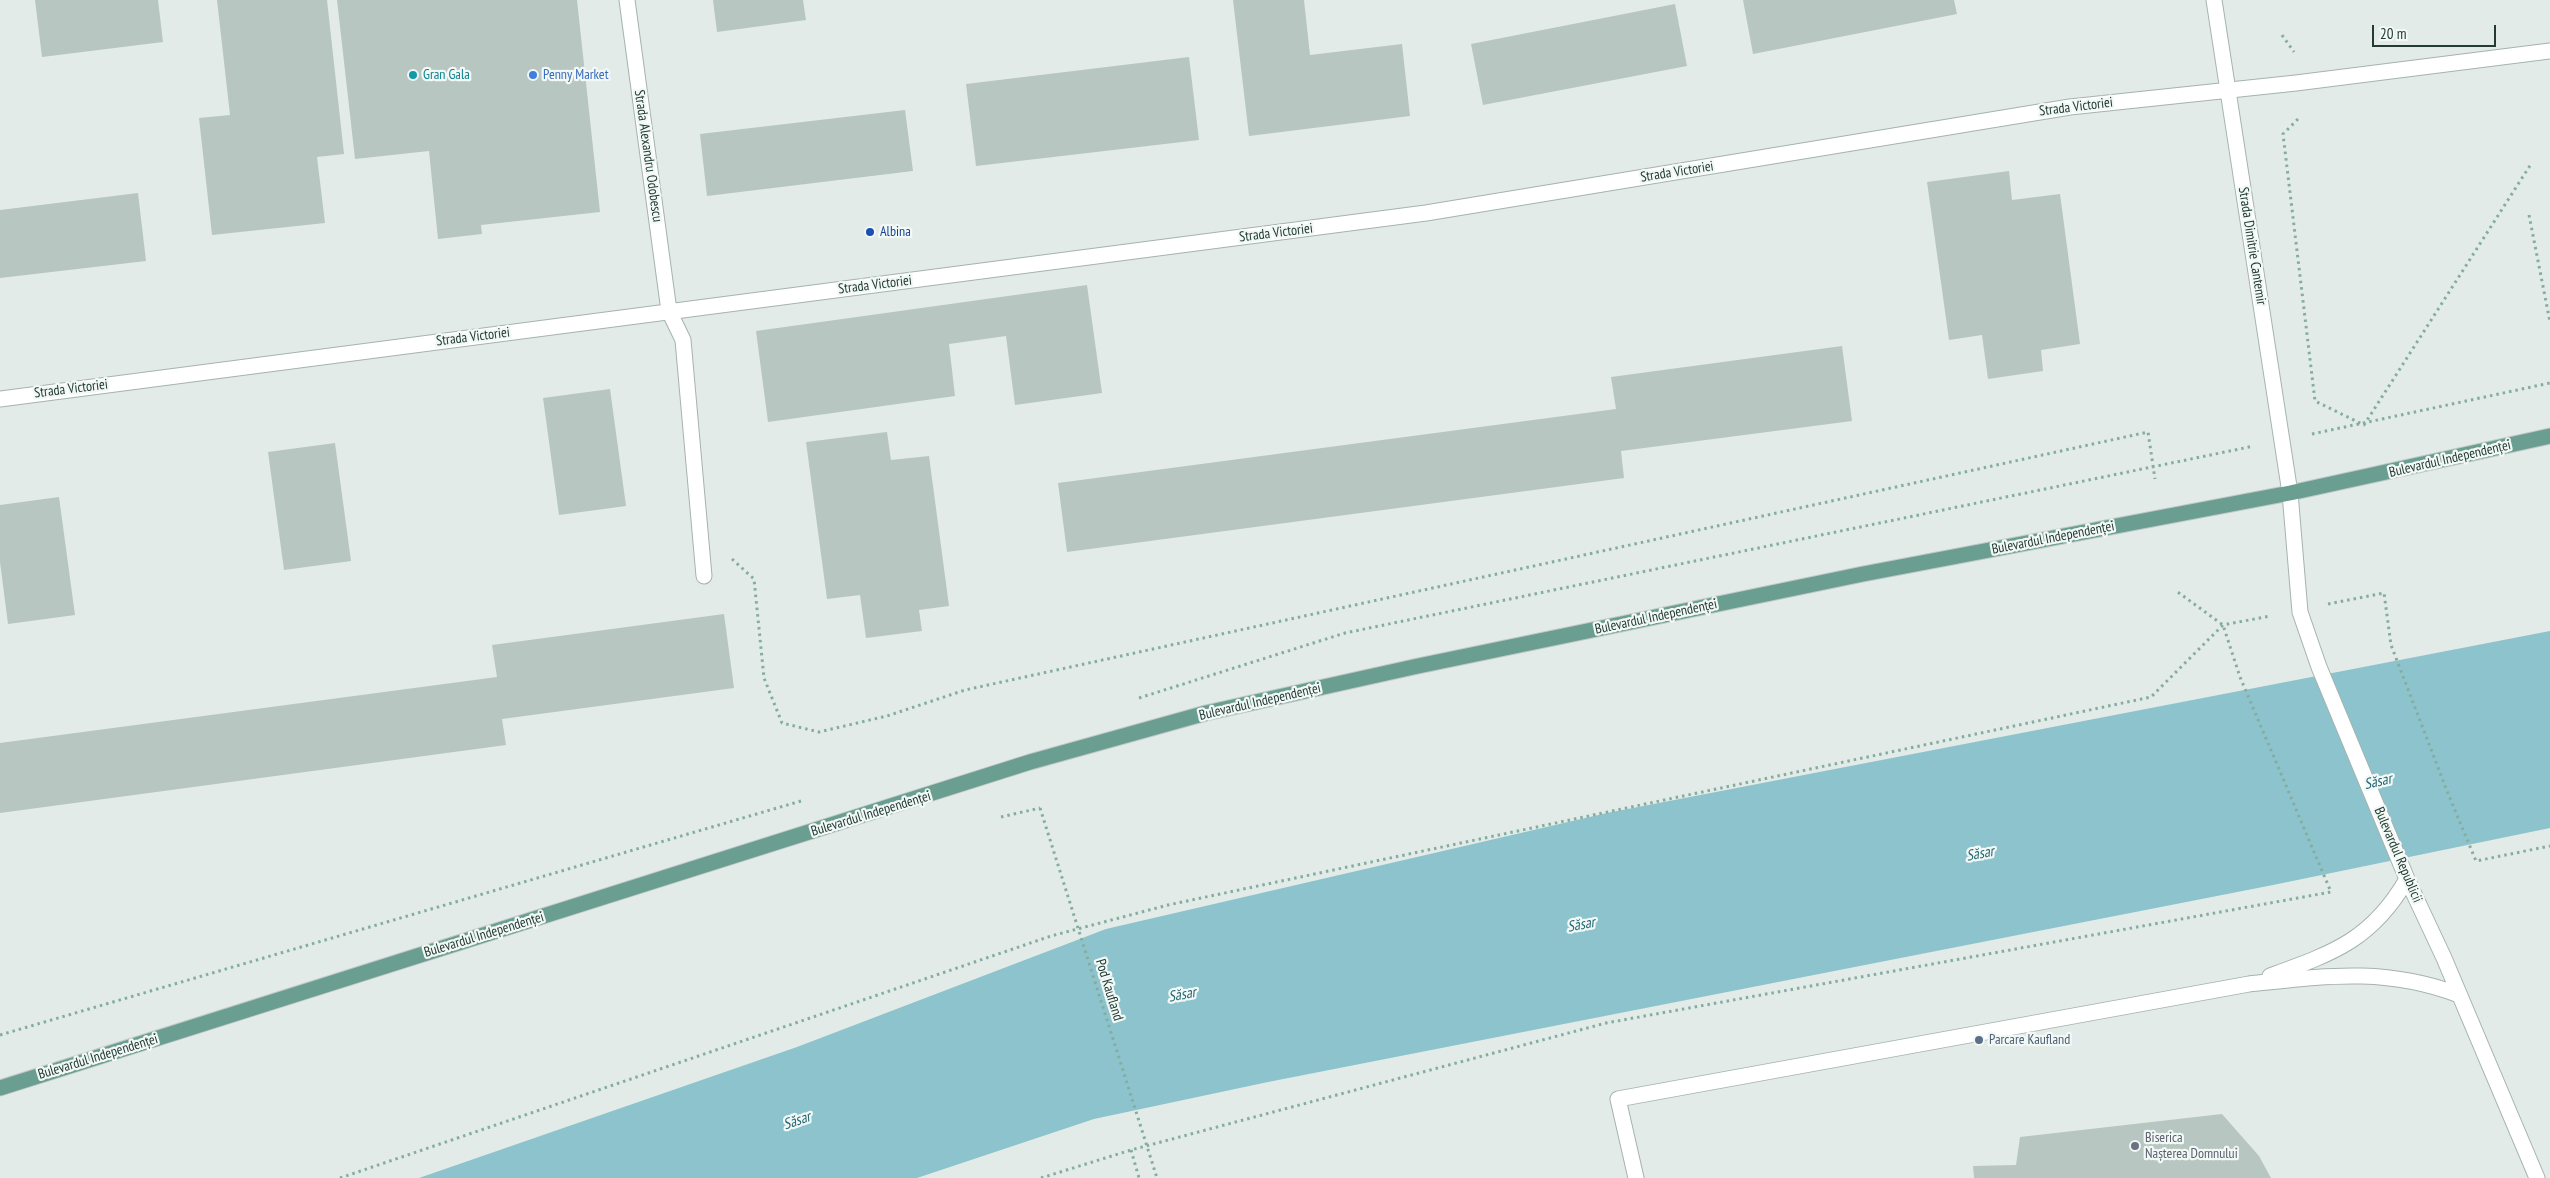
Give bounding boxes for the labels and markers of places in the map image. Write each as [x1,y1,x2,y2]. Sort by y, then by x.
place label: Gran Gala [423,67,470,83]
place label: Penny Market [543,67,608,83]
marker: Gran Gala [407,69,419,81]
marker: Penny Market [527,69,539,81]
place label: Albina [880,224,911,240]
marker: Albina [864,226,876,238]
place label: Parcare Kaufland [1989,1032,2070,1048]
marker: Parcare Kaufland [1973,1034,1985,1046]
place label: Biserica Nașterea Domnului [2145,1130,2238,1162]
marker: Biserica Nașterea Domnului [2129,1140,2141,1152]

